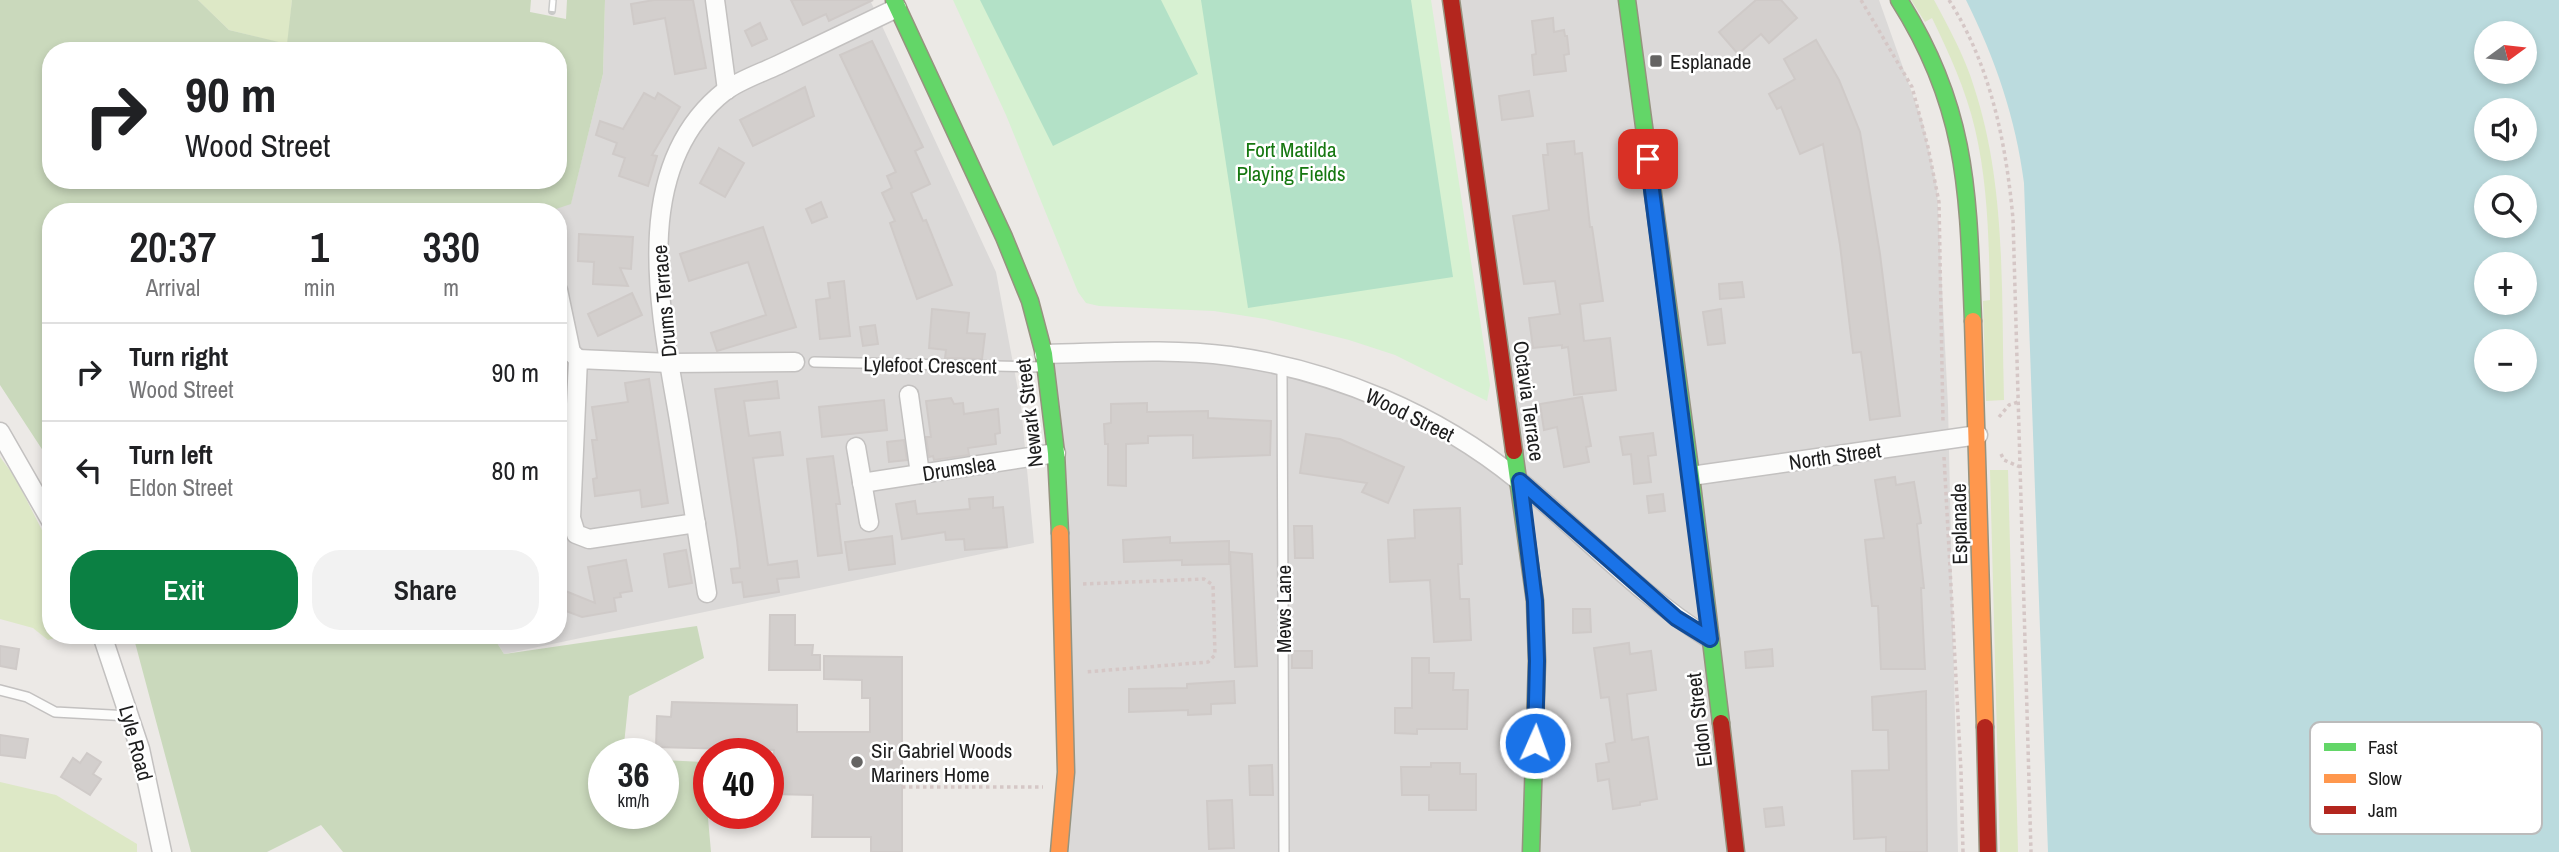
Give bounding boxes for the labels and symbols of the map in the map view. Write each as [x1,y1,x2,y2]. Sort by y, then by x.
north arrow [2474,21,2538,84]
place label: Esplanade [1670,47,1751,76]
marker: Esplanade [1648,53,1664,69]
pin [1618,129,1678,189]
park label: Fort Matilda Playing Fields [1236,135,1346,188]
street label: Drums Terrace [645,244,683,358]
street label: Octavia Terrace [1506,339,1552,463]
street label: Lylefoot Crescent [863,349,997,381]
street label: Newark Street [1008,357,1050,469]
street label: Wood Street [1361,381,1459,449]
street label: North Street [1787,435,1883,477]
street label: Drumslea [920,448,998,488]
street label: Esplanade [1944,483,1974,565]
street label: Mews Lane [1269,565,1298,653]
street label: Eldon Street [1679,671,1719,769]
street label: Lyle Road [112,702,160,784]
position arrow [1498,706,1572,780]
legend [2310,722,2542,834]
text: Fast [2368,734,2398,760]
place label: Sir Gabriel Woods Mariners Home [871,736,1012,789]
speed limit sign: 40 [693,738,784,829]
marker: Sir Gabriel Woods Mariners Home [849,754,865,770]
text: Slow [2368,765,2403,791]
text: Jam [2368,797,2397,823]

